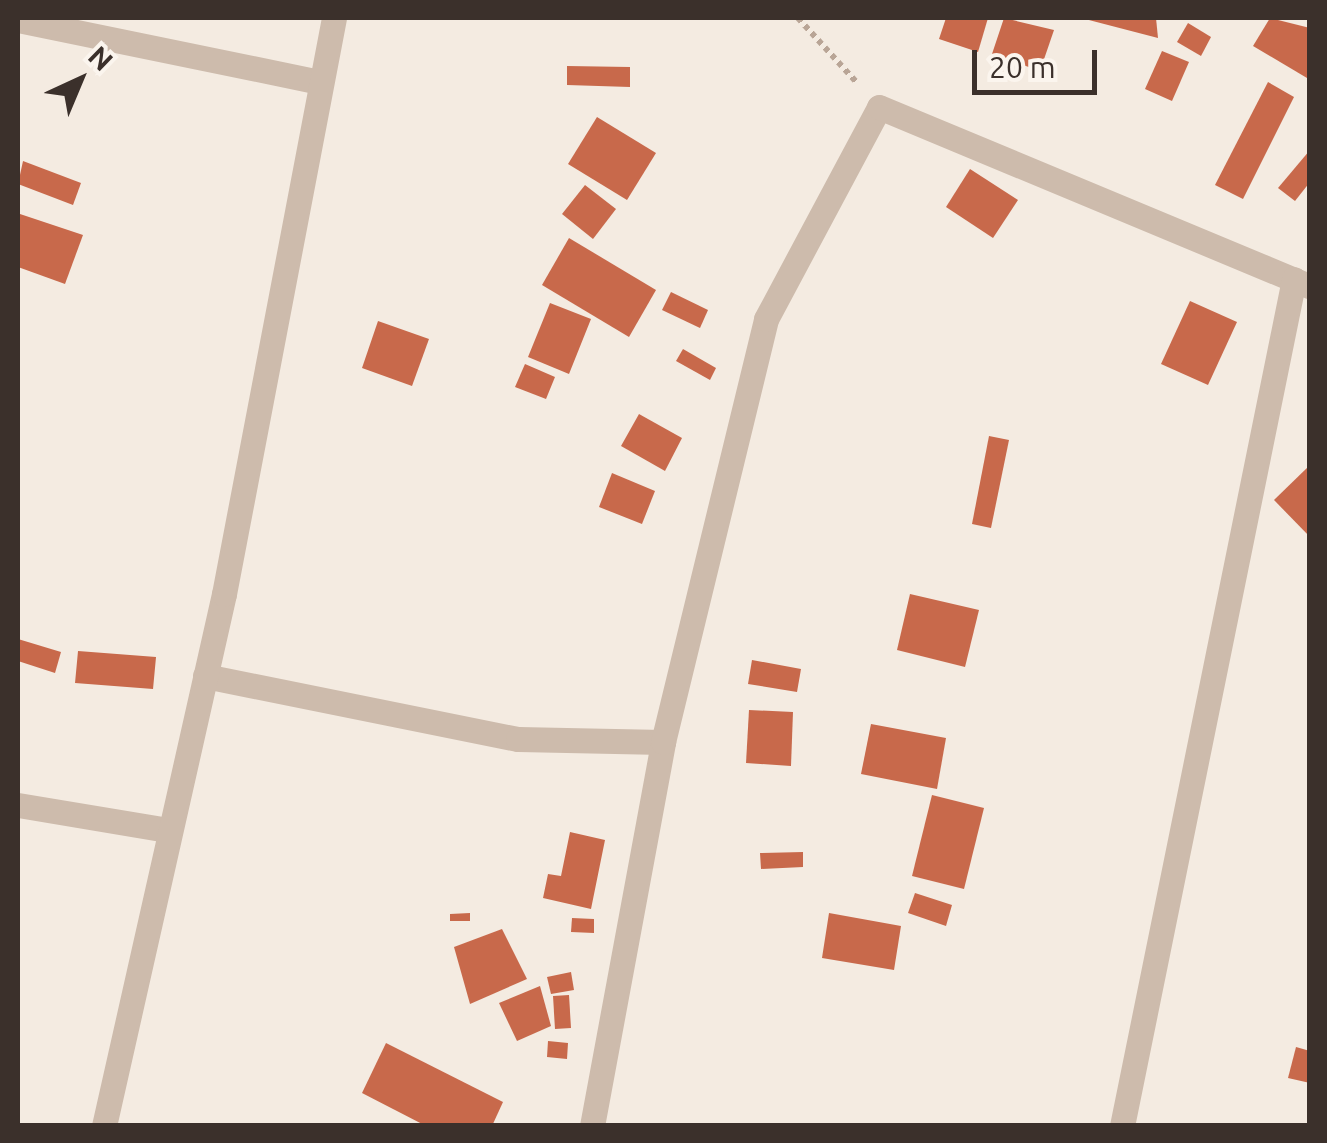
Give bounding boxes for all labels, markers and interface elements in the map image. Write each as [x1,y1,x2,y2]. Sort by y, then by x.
north arrow [30,30,130,130]
scale bar [977,30,1102,92]
text: N [83,40,119,76]
text: 20 m [989,50,1056,84]

